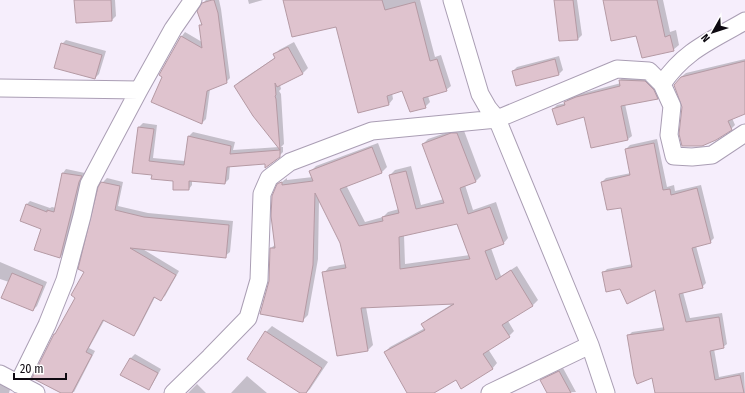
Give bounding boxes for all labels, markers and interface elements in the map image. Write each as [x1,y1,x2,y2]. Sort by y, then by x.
north arrow [693,12,733,52]
text: N [698,31,713,45]
scale bar [14,355,66,381]
text: 20 m [20,362,44,376]

